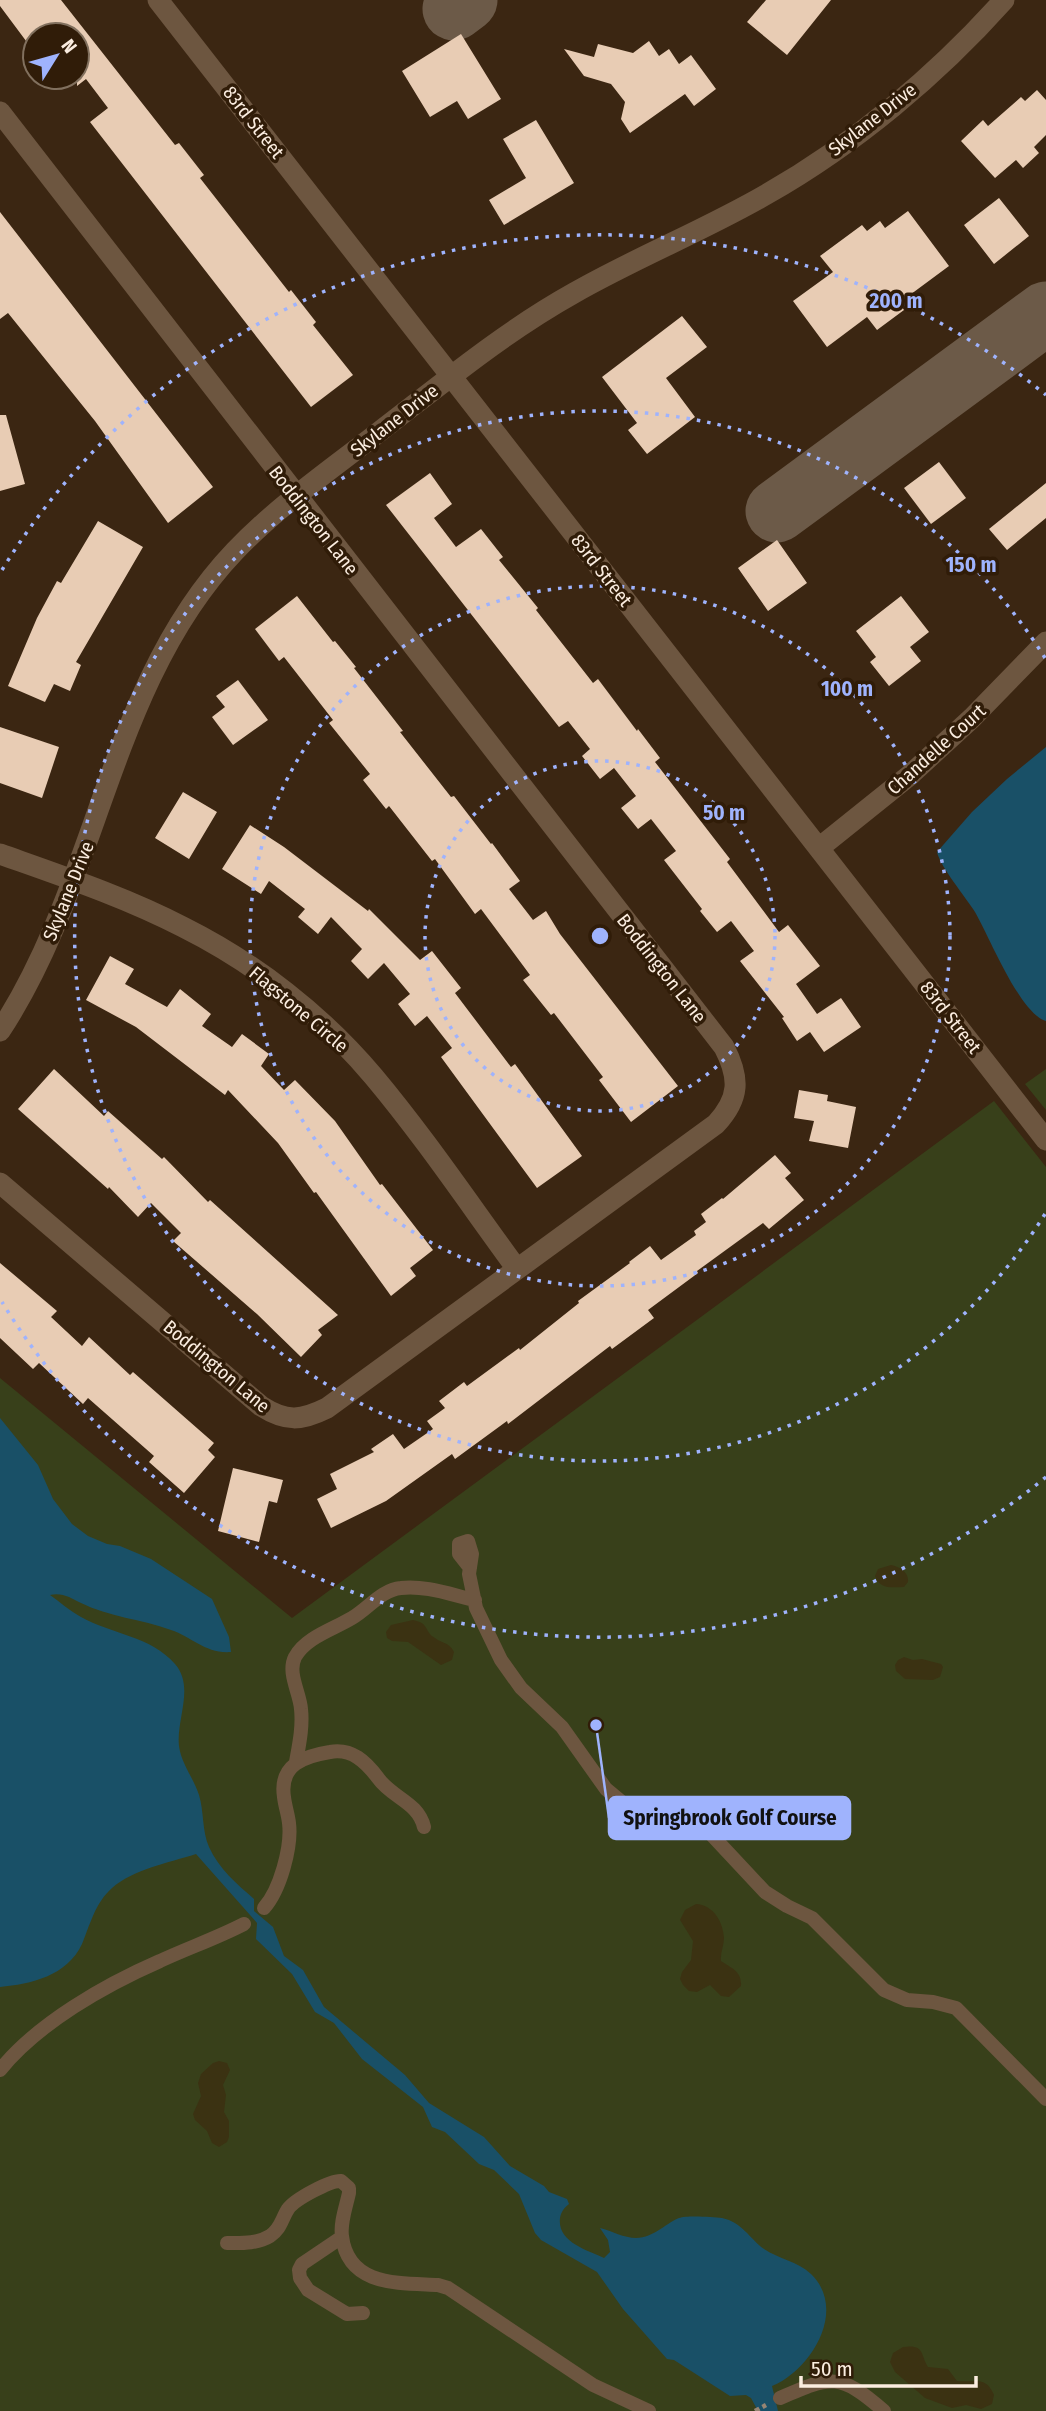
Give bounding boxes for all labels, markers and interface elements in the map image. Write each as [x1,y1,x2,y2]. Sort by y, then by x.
north arrow [21,21,91,91]
text: N [57,35,82,58]
street label: Skylane Drive [824,78,921,161]
street label: 83rd Street [218,82,289,164]
text: 200 m [868,288,923,314]
street label: Skylane Drive [346,379,443,462]
street label: Boddington Lane [264,461,363,579]
street label: 83rd Street [566,530,637,612]
text: 150 m [945,552,997,578]
text: 100 m [821,676,873,702]
street label: Chandelle Court [882,699,991,799]
text: 50 m [703,800,745,826]
street label: Skylane Drive [38,838,99,944]
street label: Boddington Lane [612,909,711,1027]
centre of rings [588,924,612,948]
street label: Flagstone Circle [245,961,353,1057]
street label: 83rd Street [915,977,986,1059]
street label: Boddington Lane [159,1315,275,1418]
callout: Springbrook Golf Course [609,1797,850,1839]
text: Springbrook Golf Course [623,1805,837,1831]
scale bar [801,2344,976,2388]
text: 50 m [811,2356,853,2382]

